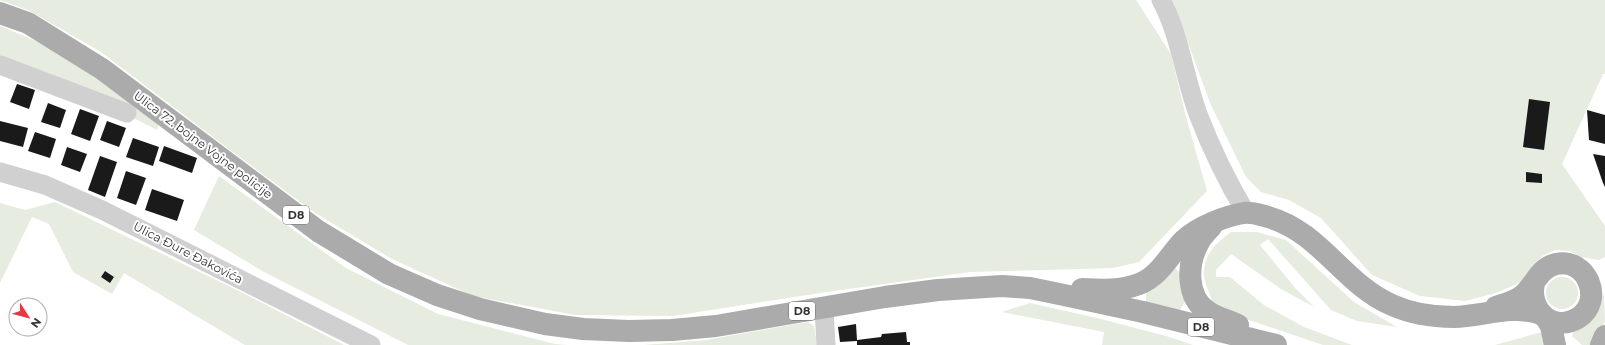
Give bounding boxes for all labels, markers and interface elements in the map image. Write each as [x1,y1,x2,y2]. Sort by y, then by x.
street label: Ulica 72. bojne Vojne policije [131,88,276,202]
road number: D8 [283,206,309,224]
street label: Ulica Đure Đakovića [131,218,246,287]
north arrow [8,297,48,337]
road number: D8 [789,302,815,320]
text: N [28,315,44,331]
road number: D8 [1188,318,1214,336]

